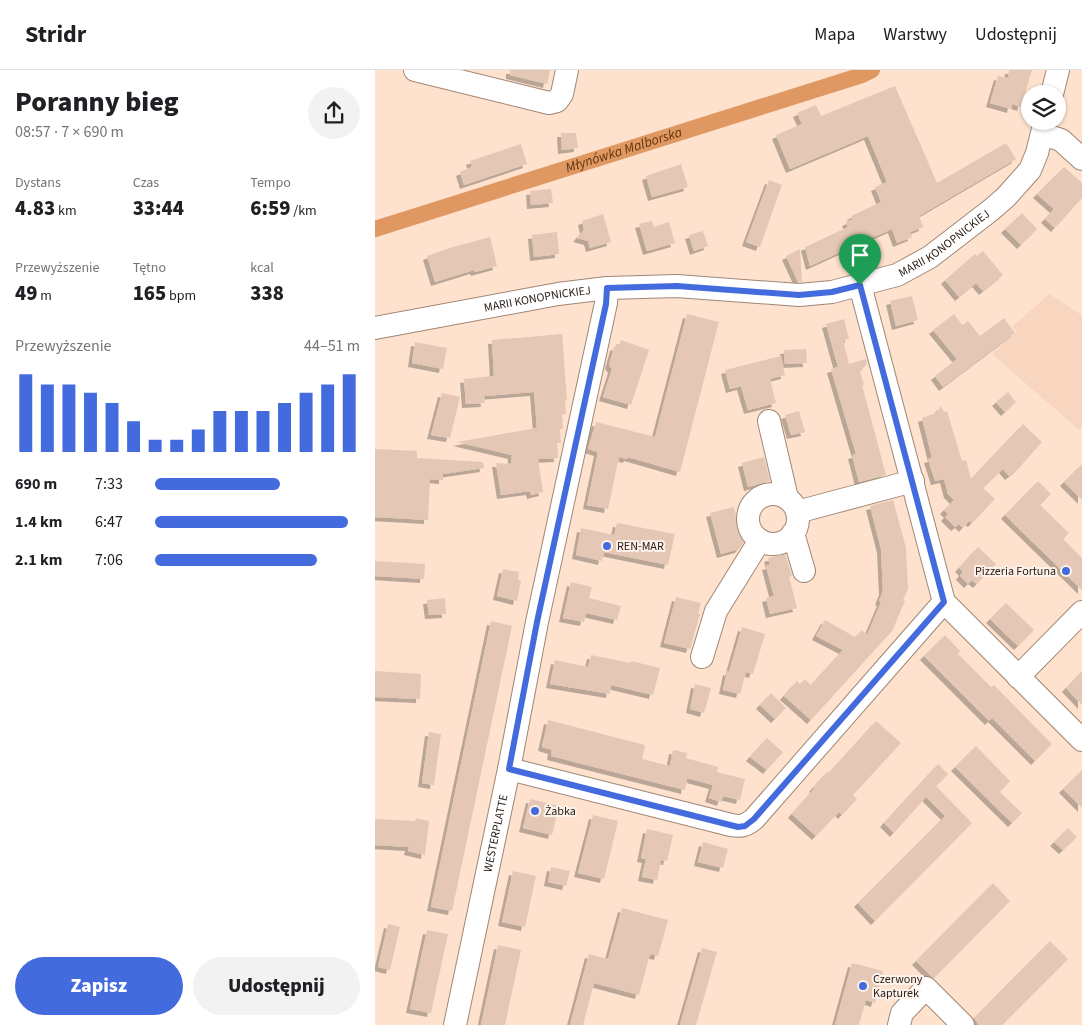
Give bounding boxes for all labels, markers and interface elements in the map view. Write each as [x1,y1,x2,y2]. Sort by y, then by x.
text: Stridr [25,17,86,52]
text: Mapa [814,22,855,47]
text: Warstwy [883,22,947,47]
text: Udostępnij [975,22,1057,47]
text: Poranny bieg [15,82,179,122]
map controls [1021,85,1066,130]
button: layers [1021,85,1066,130]
button: share [308,87,360,139]
text: 08:57 · 7 × 690 m [15,121,124,143]
water label: Młynówka Malborska [563,122,685,178]
text: Dystans [15,173,61,193]
text: Czas [133,173,159,193]
text: Tempo [250,173,291,193]
text: 4.83 [15,193,55,223]
text: 33:44 [133,193,184,223]
text: 6:59 [250,193,290,223]
text: km [55,201,77,221]
text: /km [290,201,317,221]
street label: MARII KONOPNICKIEJ [895,206,993,281]
pin [839,234,881,285]
icon: arrive [846,241,874,269]
text: Przewyższenie [15,258,99,278]
text: Tętno [133,258,166,278]
text: kcal [250,258,274,278]
text: 49 [15,278,37,308]
text: 165 [133,278,166,308]
text: 338 [250,278,284,308]
street label: MARII KONOPNICKIEJ [483,282,592,316]
text: m [37,286,52,306]
text: bpm [166,286,196,306]
text: Przewyższenie [15,335,112,357]
text: 44–51 m [304,335,360,357]
text: 690 m [15,473,57,495]
text: 7:33 [95,473,123,495]
text: 1.4 km [15,511,62,533]
text: 6:47 [95,511,123,533]
place label: REN-MAR [617,538,664,555]
marker: REN-MAR [601,540,613,552]
text: 2.1 km [15,549,62,571]
text: 7:06 [95,549,123,571]
place label: Pizzeria Fortuna [975,563,1056,580]
marker: Pizzeria Fortuna [1060,565,1072,577]
street label: WESTERPLATTE [479,793,512,874]
place label: Żabka [545,803,576,820]
marker: Żabka [529,805,541,817]
button: Zapisz [15,957,183,1015]
button: Udostępnij [193,957,360,1015]
place label: Czerwony Kapturek [873,971,923,1002]
marker: Czerwony Kapturek [857,980,869,992]

